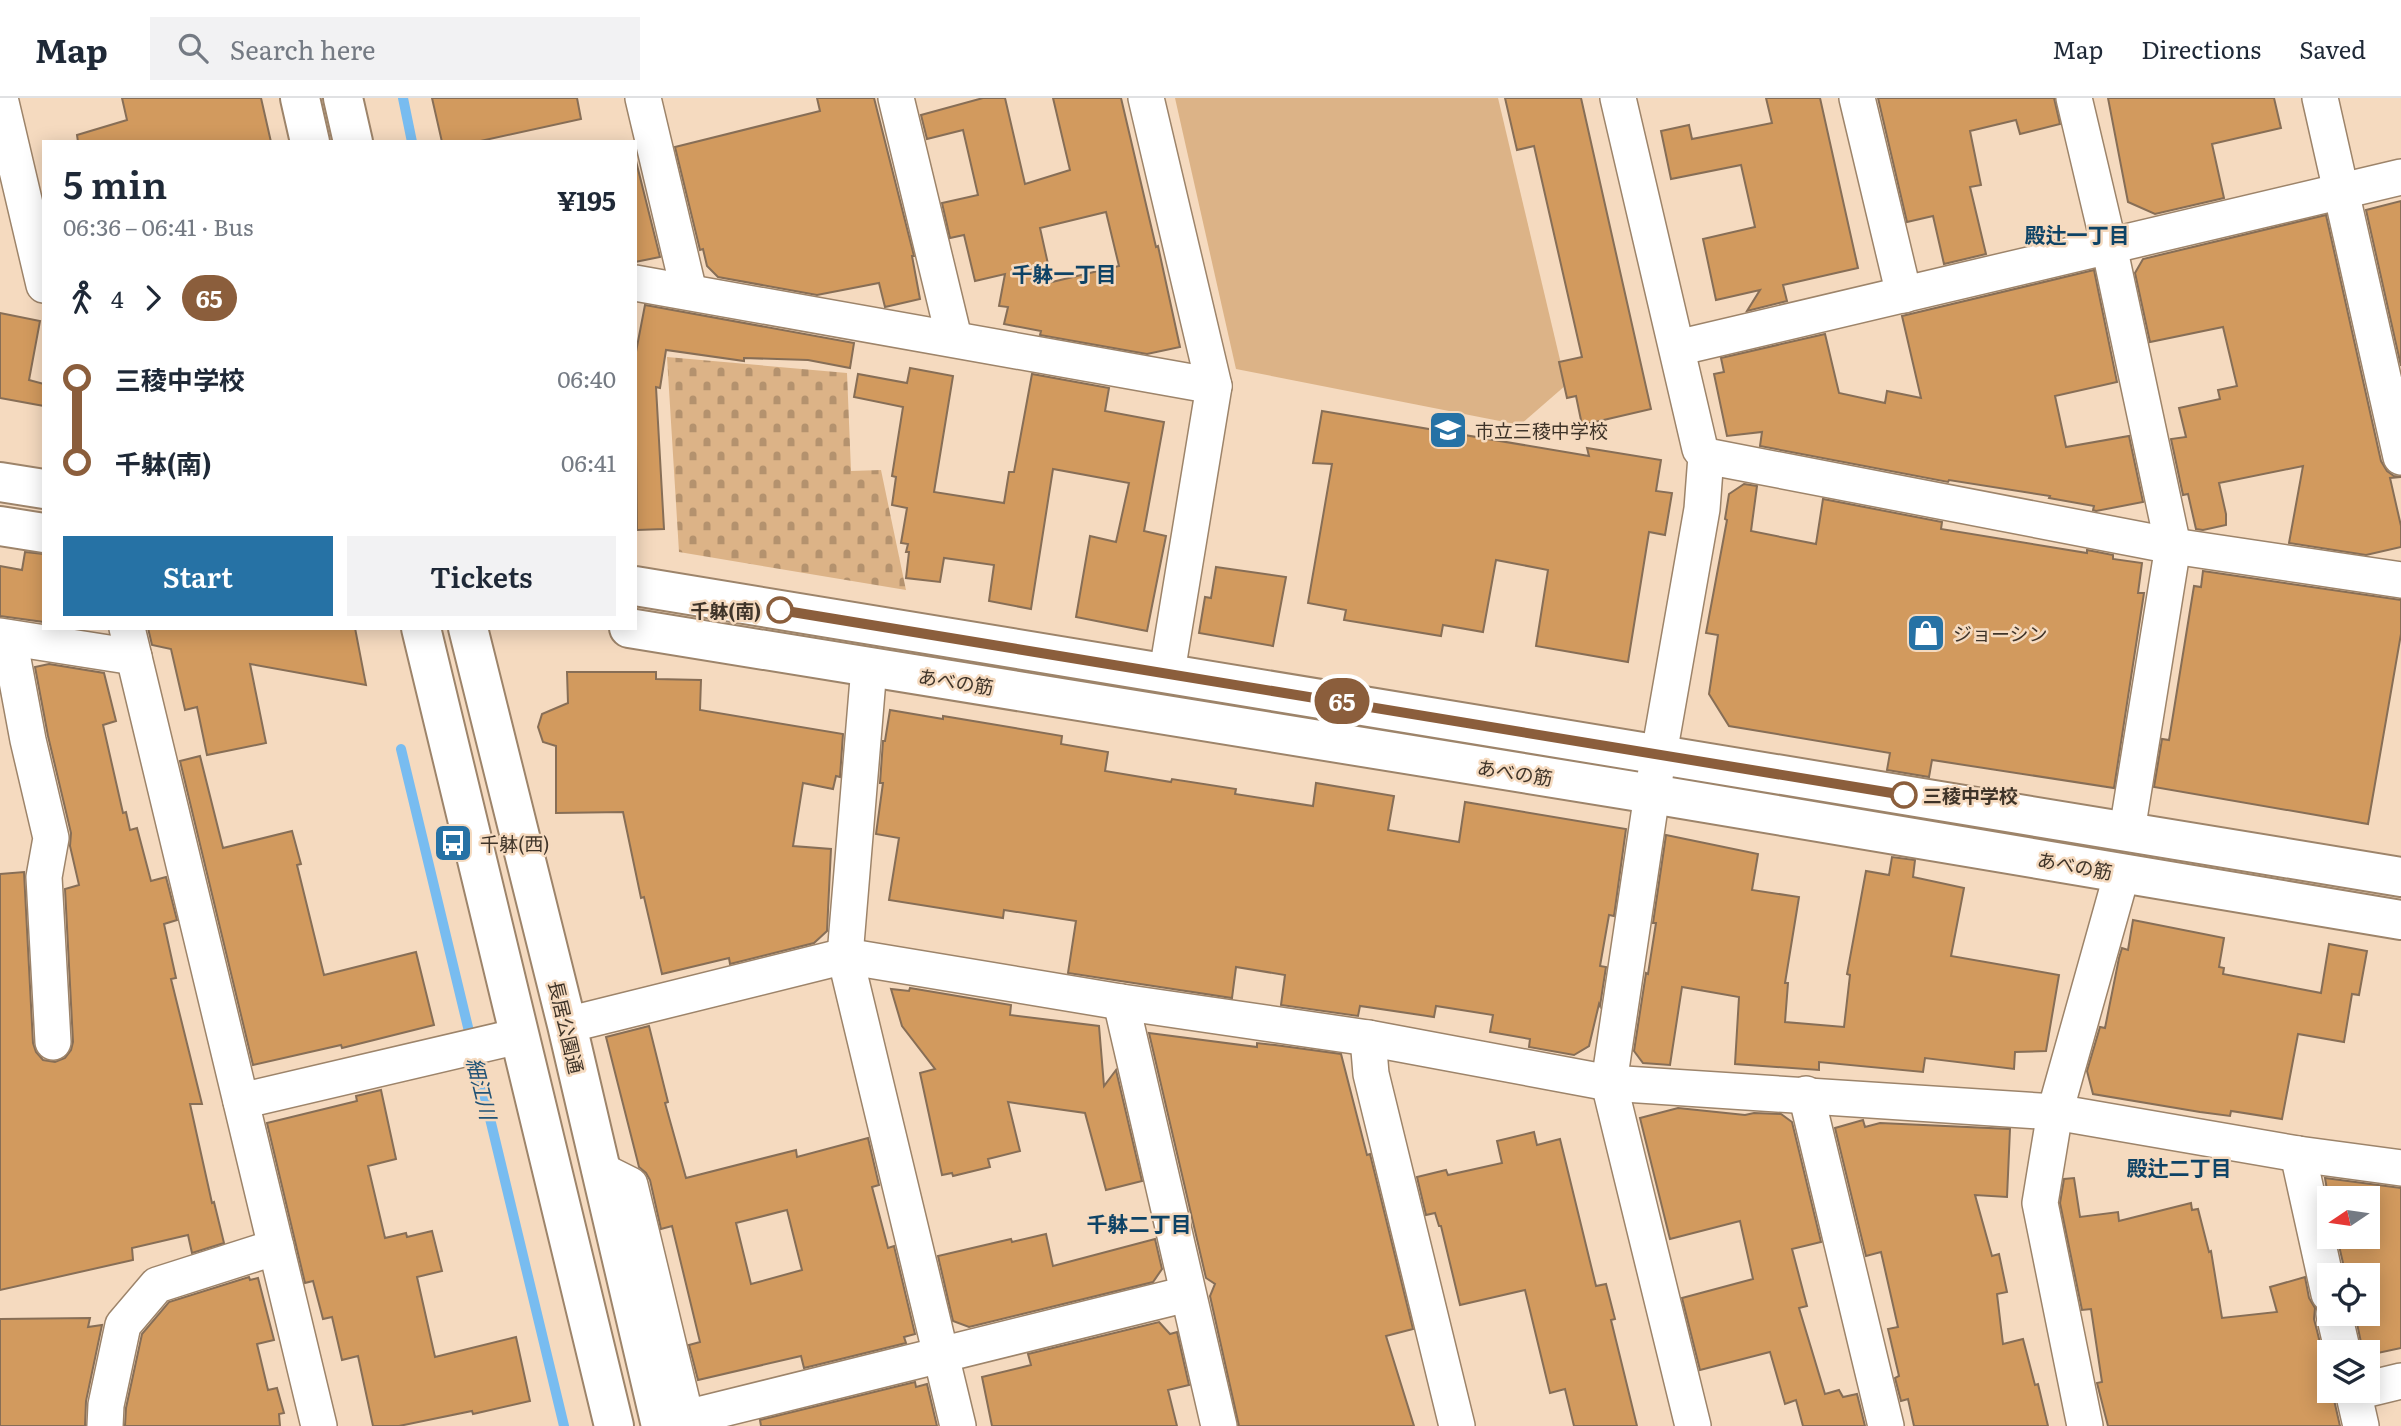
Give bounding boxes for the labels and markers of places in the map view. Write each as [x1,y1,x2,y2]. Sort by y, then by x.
school or university icon: 市立三稜中学校 [1427,409,1469,451]
place label: 市立三稜中学校 [1475,416,1608,444]
place label: 千躰(南) [690,596,761,624]
marker: 千躰(南) [767,597,793,623]
shop icon: ジョーシン [1905,612,1947,654]
place label: ジョーシン [1953,619,2048,647]
place label: 三稜中学校 [1923,781,2018,809]
marker: 三稜中学校 [1891,782,1917,808]
bus stop icon: 千躰(西) [432,822,474,864]
place label: 千躰(西) [480,829,550,857]

